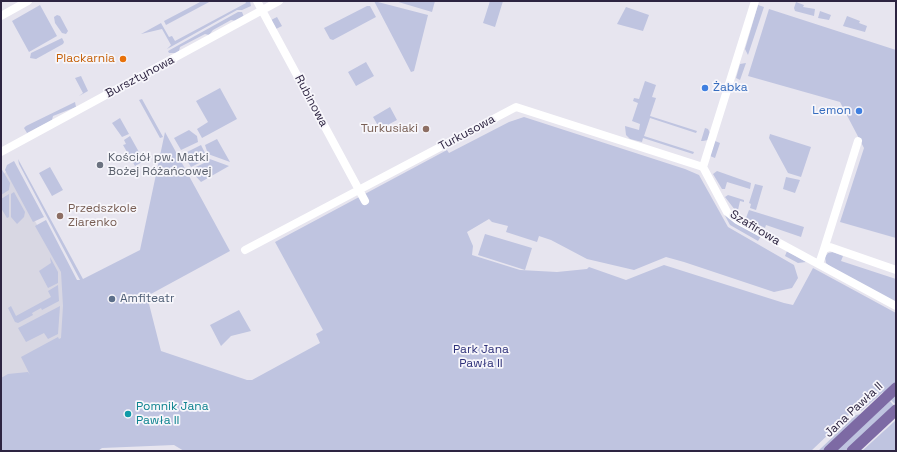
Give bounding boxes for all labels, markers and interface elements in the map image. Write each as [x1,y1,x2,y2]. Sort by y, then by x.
place label: Plackarnia [56,52,115,66]
street label: Bursztynowa [103,53,177,101]
marker: Plackarnia [118,54,128,64]
street label: Rubinowa [291,73,331,129]
place label: Żabka [713,81,748,95]
marker: Żabka [700,83,710,93]
place label: Lemon [812,104,851,118]
marker: Lemon [854,106,864,116]
street label: Turkusowa [436,112,498,154]
place label: Turkusiaki [361,122,418,136]
marker: Turkusiaki [421,124,431,134]
place label: Kościół pw. Matki Bożej Różańcowej [108,151,212,179]
marker: Kościół pw. Matki Bożej Różańcowej [95,160,105,170]
place label: Przedszkole Ziarenko [68,202,137,230]
street label: Szafirowa [727,207,783,249]
marker: Przedszkole Ziarenko [55,211,65,221]
place label: Amfiteatr [120,292,175,306]
marker: Amfiteatr [107,294,117,304]
park label: Park Jana Pawła II [453,343,509,371]
street label: Jana Pawła II [822,379,886,441]
place label: Pomnik Jana Pawła II [136,400,209,428]
marker: Pomnik Jana Pawła II [123,409,133,419]

